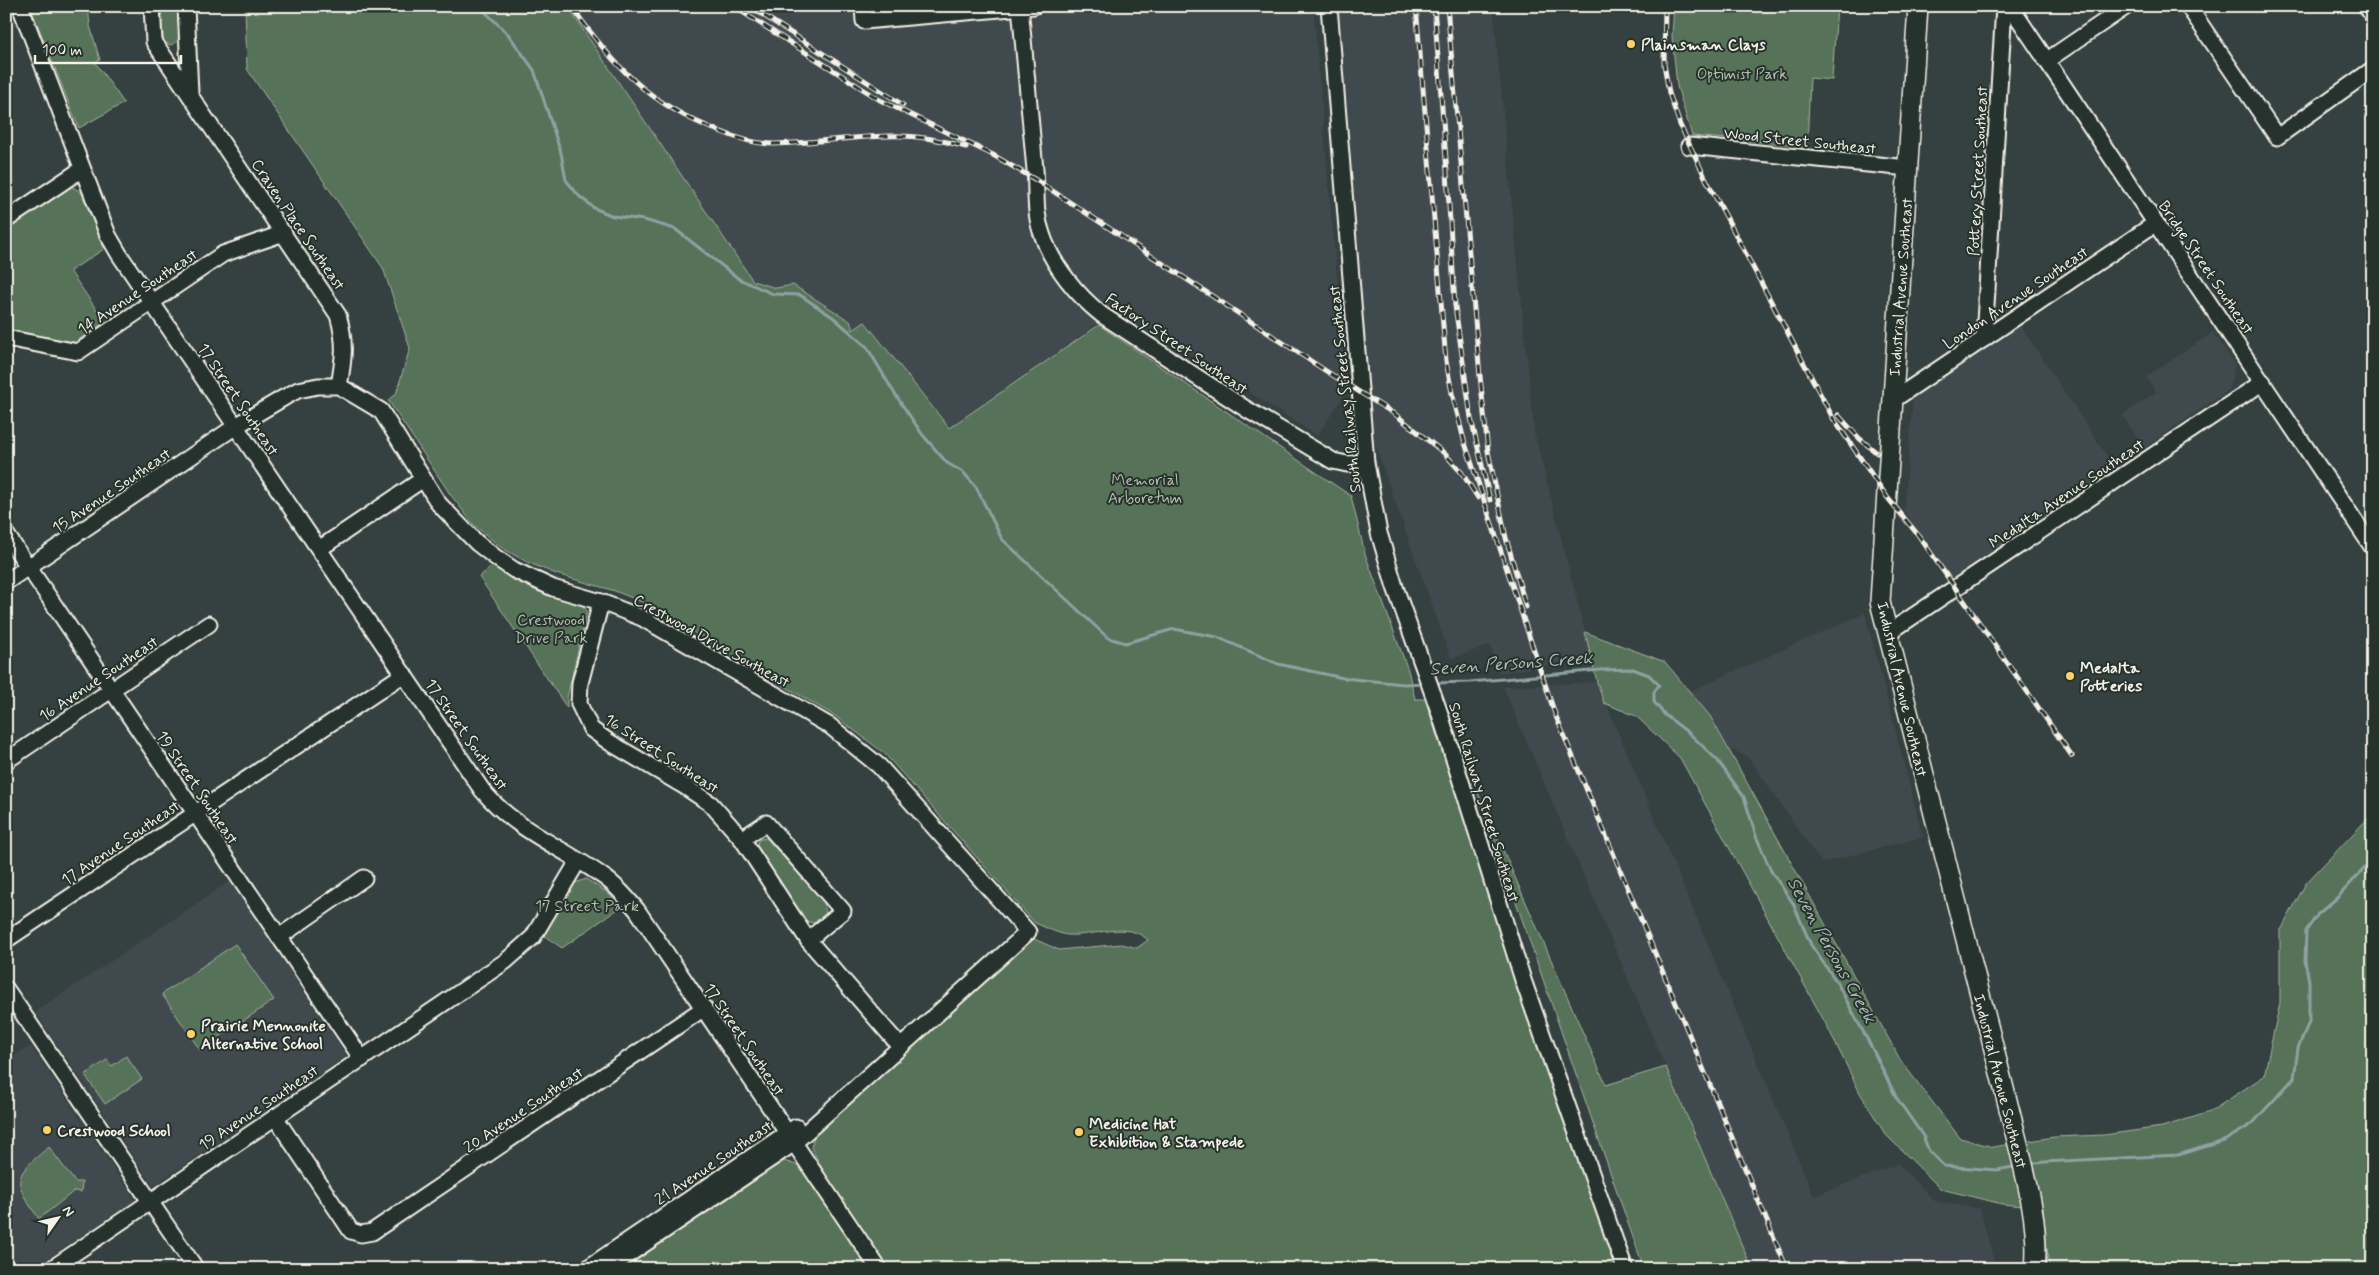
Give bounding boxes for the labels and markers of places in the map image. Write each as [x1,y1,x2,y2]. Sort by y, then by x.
place label: Plainsman Clays [1641,35,1767,56]
marker: Plainsman Clays [1625,38,1637,50]
place label: Medalta Potteries [2080,658,2142,697]
marker: Medalta Potteries [2064,670,2076,682]
place label: Prairie Mennonite Alternative School [201,1016,326,1055]
marker: Prairie Mennonite Alternative School [185,1028,197,1040]
place label: Medicine Hat Exhibition & Stampede [1089,1114,1245,1153]
place label: Crestwood School [57,1121,171,1142]
marker: Crestwood School [41,1124,53,1136]
marker: Medicine Hat Exhibition & Stampede [1073,1126,1085,1138]

